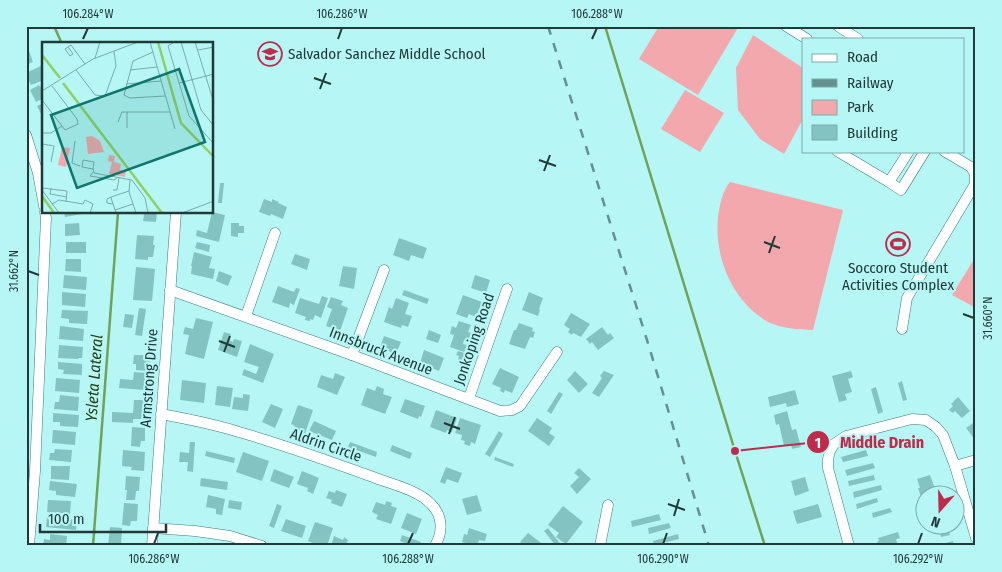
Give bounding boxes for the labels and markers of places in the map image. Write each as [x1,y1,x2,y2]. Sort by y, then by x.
school or university icon: Salvador Sanchez Middle School [257,41,283,67]
place label: Salvador Sanchez Middle School [288,45,486,63]
sports icon: Soccoro Student Activities Complex [885,231,911,257]
place label: Soccoro Student Activities Complex [842,259,954,294]
callout: Middle Drain [805,427,935,458]

